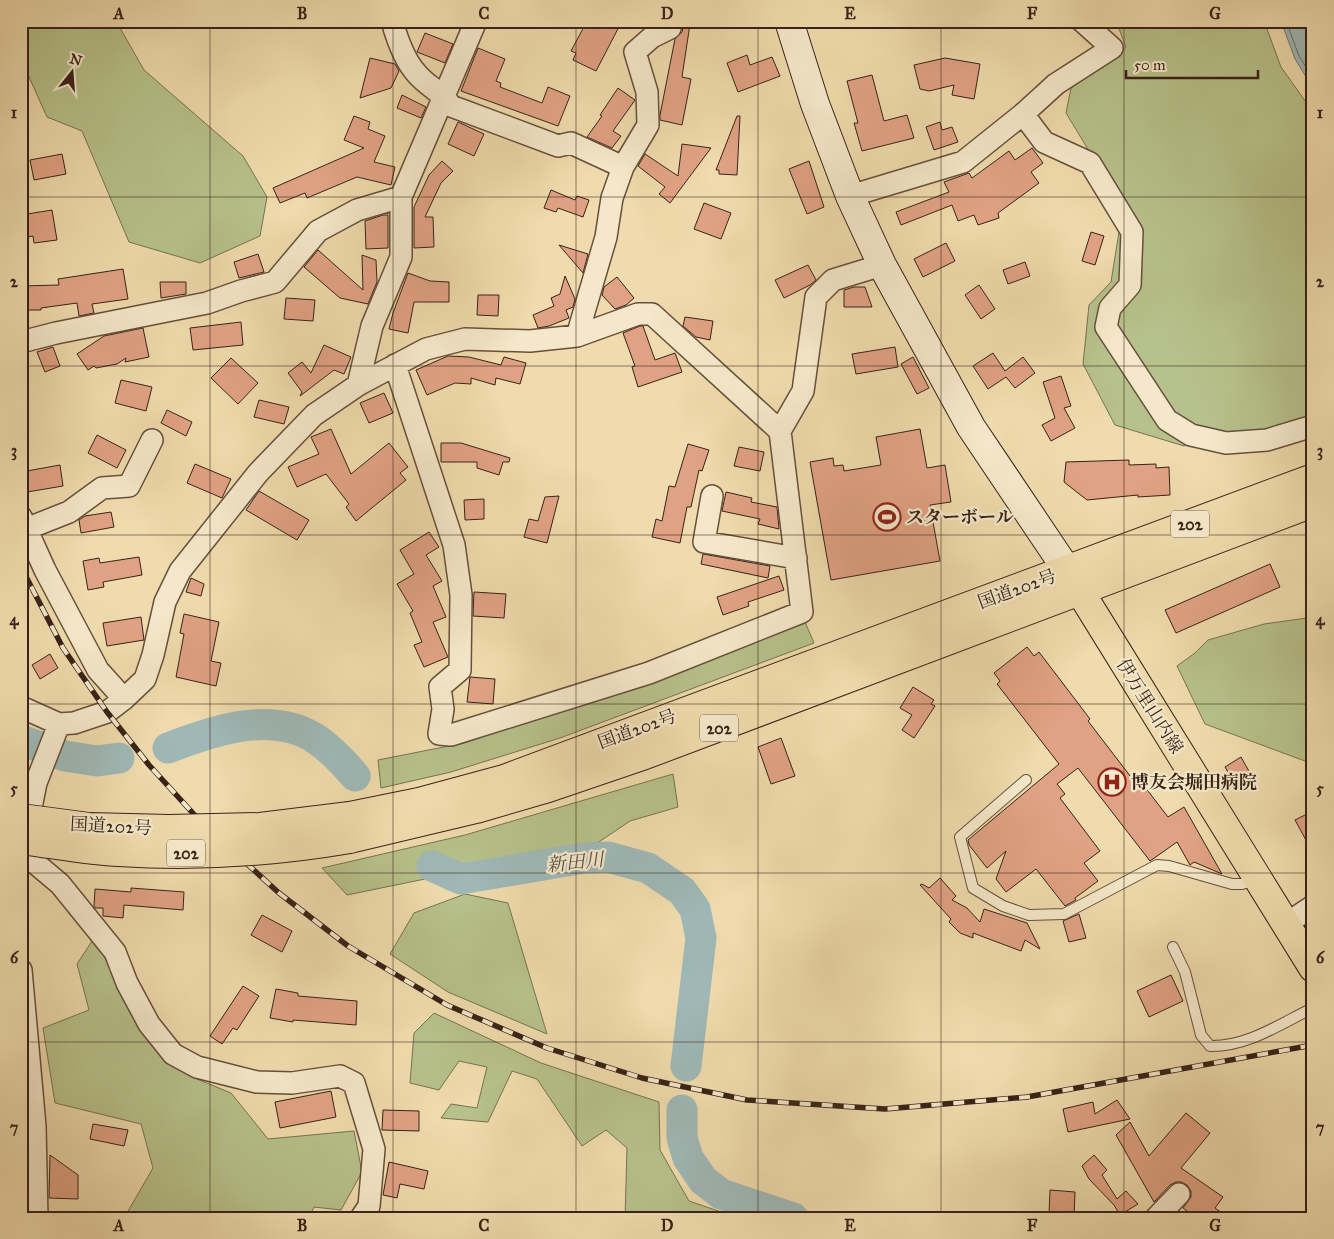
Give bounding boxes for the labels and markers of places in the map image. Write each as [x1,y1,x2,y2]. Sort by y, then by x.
sports icon: スターボール [872,502,902,532]
place label: スターボール [906,506,1014,528]
hospital icon: 博友会堀田病院 [1097,767,1127,797]
place label: 博友会堀田病院 [1131,771,1257,793]

